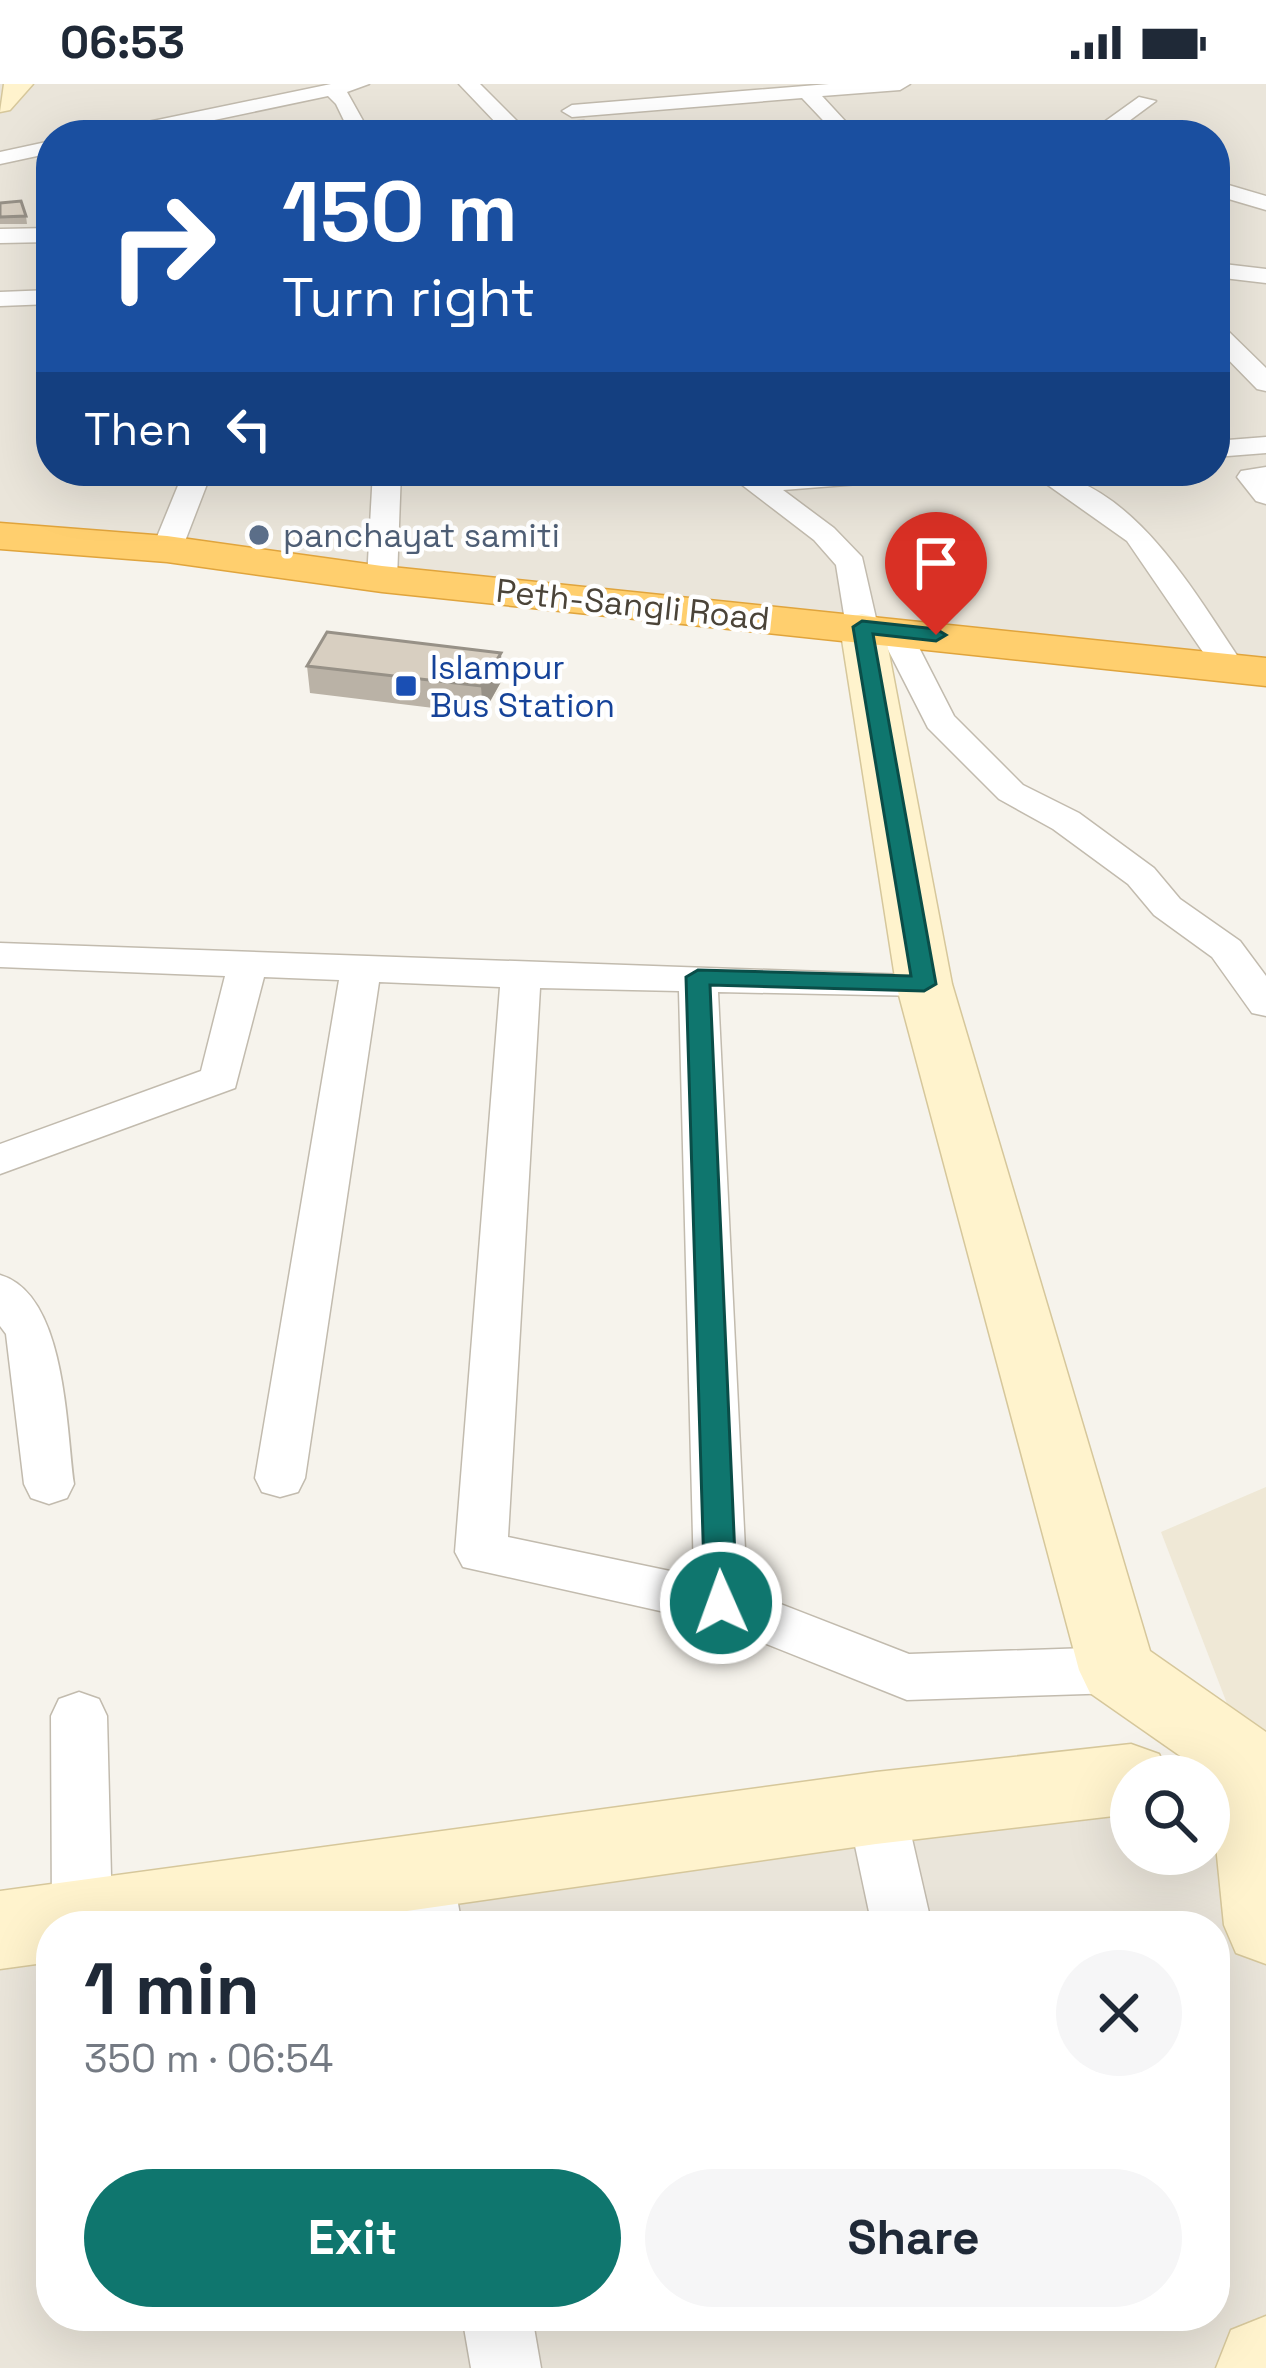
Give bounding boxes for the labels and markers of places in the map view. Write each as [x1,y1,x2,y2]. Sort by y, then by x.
pin [885,512,987,635]
place label: panchayat samiti [283,515,560,557]
marker: panchayat samiti [246,522,272,548]
place label: Islampur Bus Station [430,647,615,727]
marker: Islampur Bus Station [393,673,419,699]

